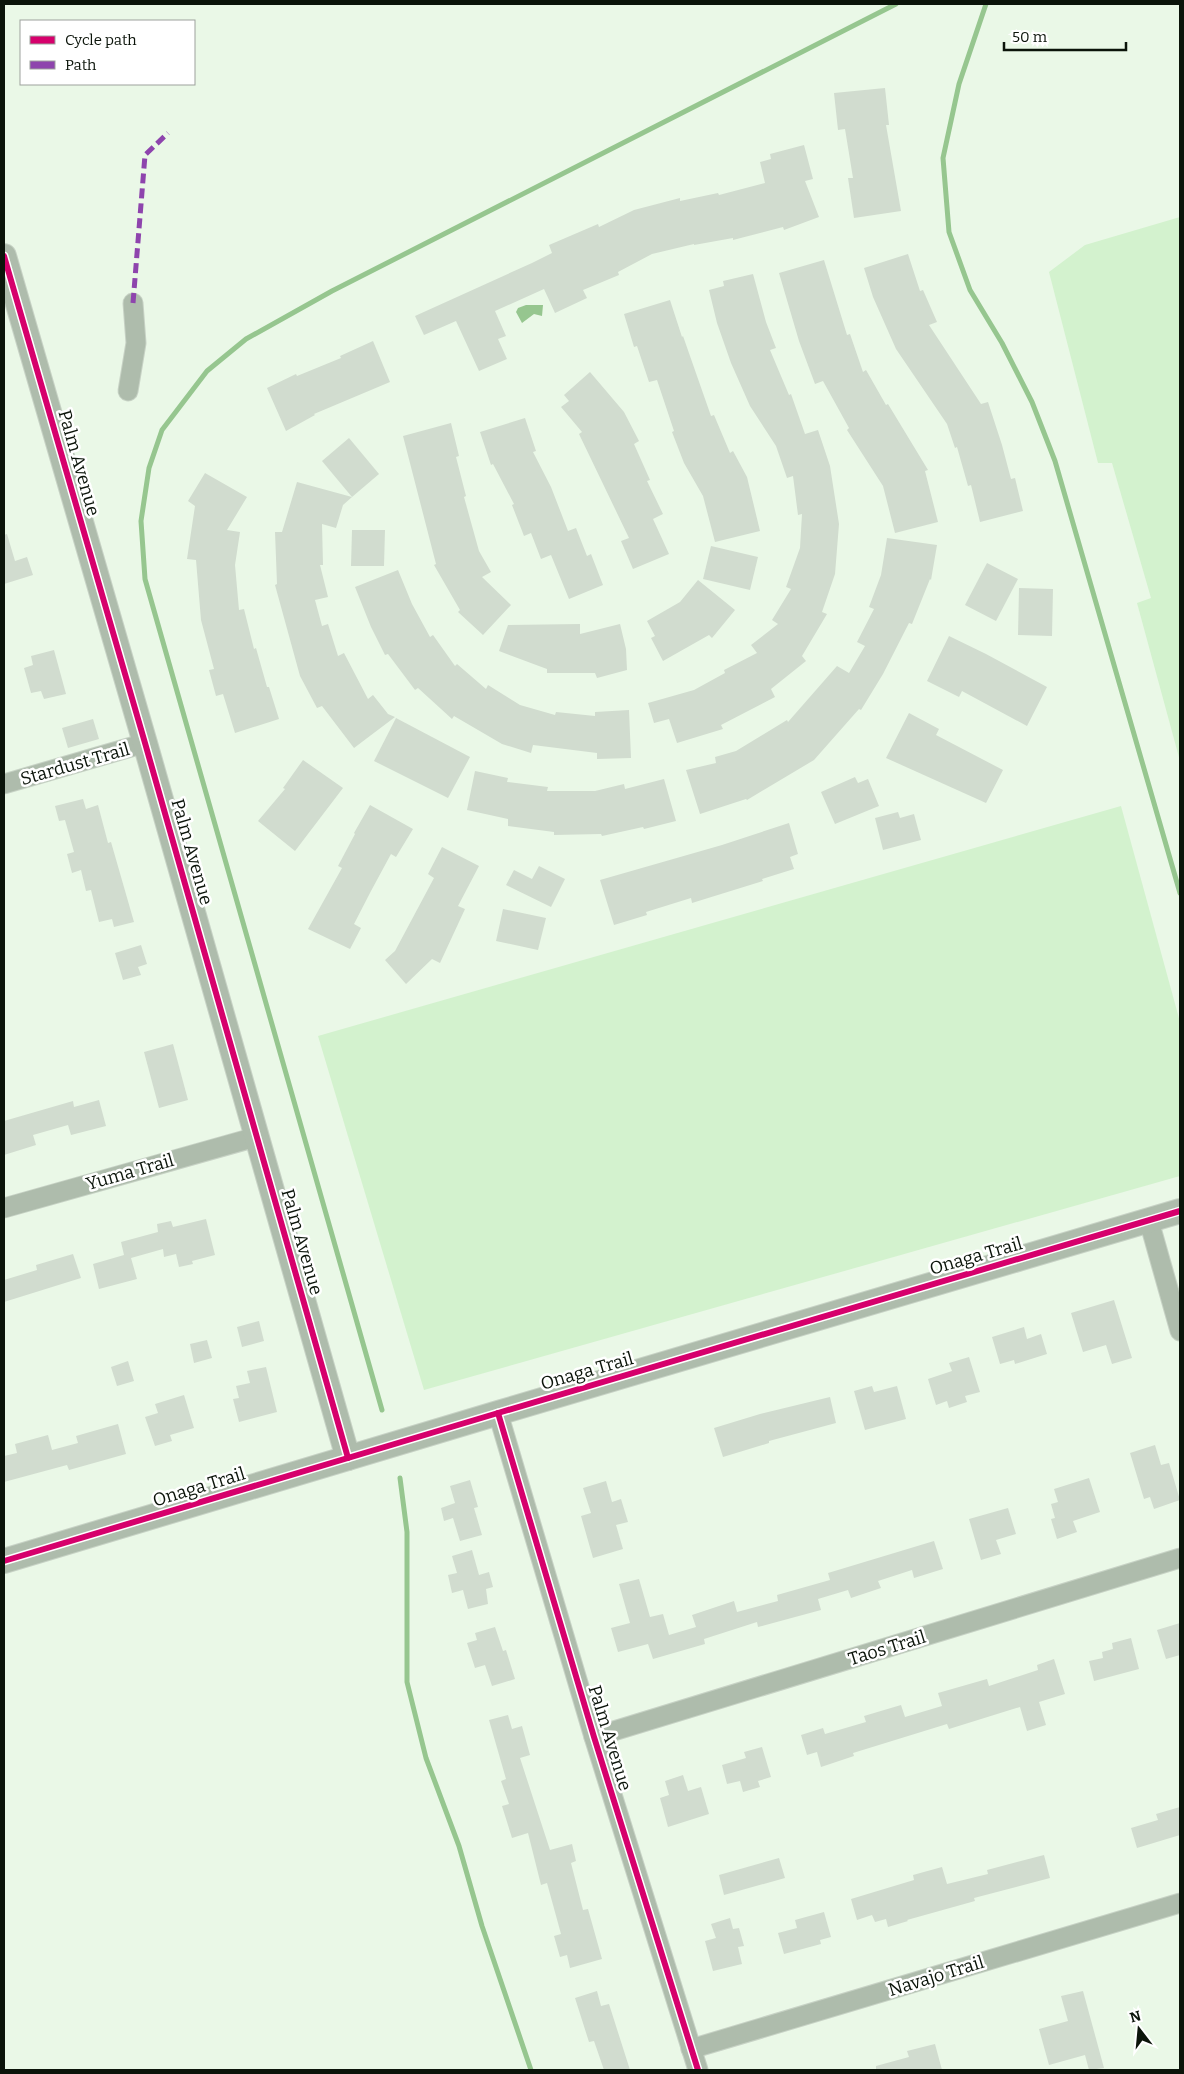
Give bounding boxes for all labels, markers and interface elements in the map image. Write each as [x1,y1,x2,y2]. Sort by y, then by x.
legend [20,20,195,85]
scale bar [1004,20,1126,52]
text: 50 m [1012,28,1048,46]
text: Cycle path [65,31,137,49]
text: Path [65,56,97,74]
street label: Palm Avenue [53,407,105,519]
street label: Stardust Trail [18,738,132,790]
street label: Palm Avenue [166,796,218,908]
street label: Yuma Trail [84,1149,176,1195]
street label: Palm Avenue [276,1186,328,1298]
street label: Onaga Trail [927,1232,1025,1280]
street label: Onaga Trail [538,1347,636,1395]
street label: Onaga Trail [150,1463,248,1511]
street label: Taos Trail [846,1626,928,1670]
street label: Palm Avenue [583,1682,637,1794]
street label: Navajo Trail [885,1951,987,2001]
north arrow [1114,2004,1164,2054]
text: N [1128,2007,1143,2027]

